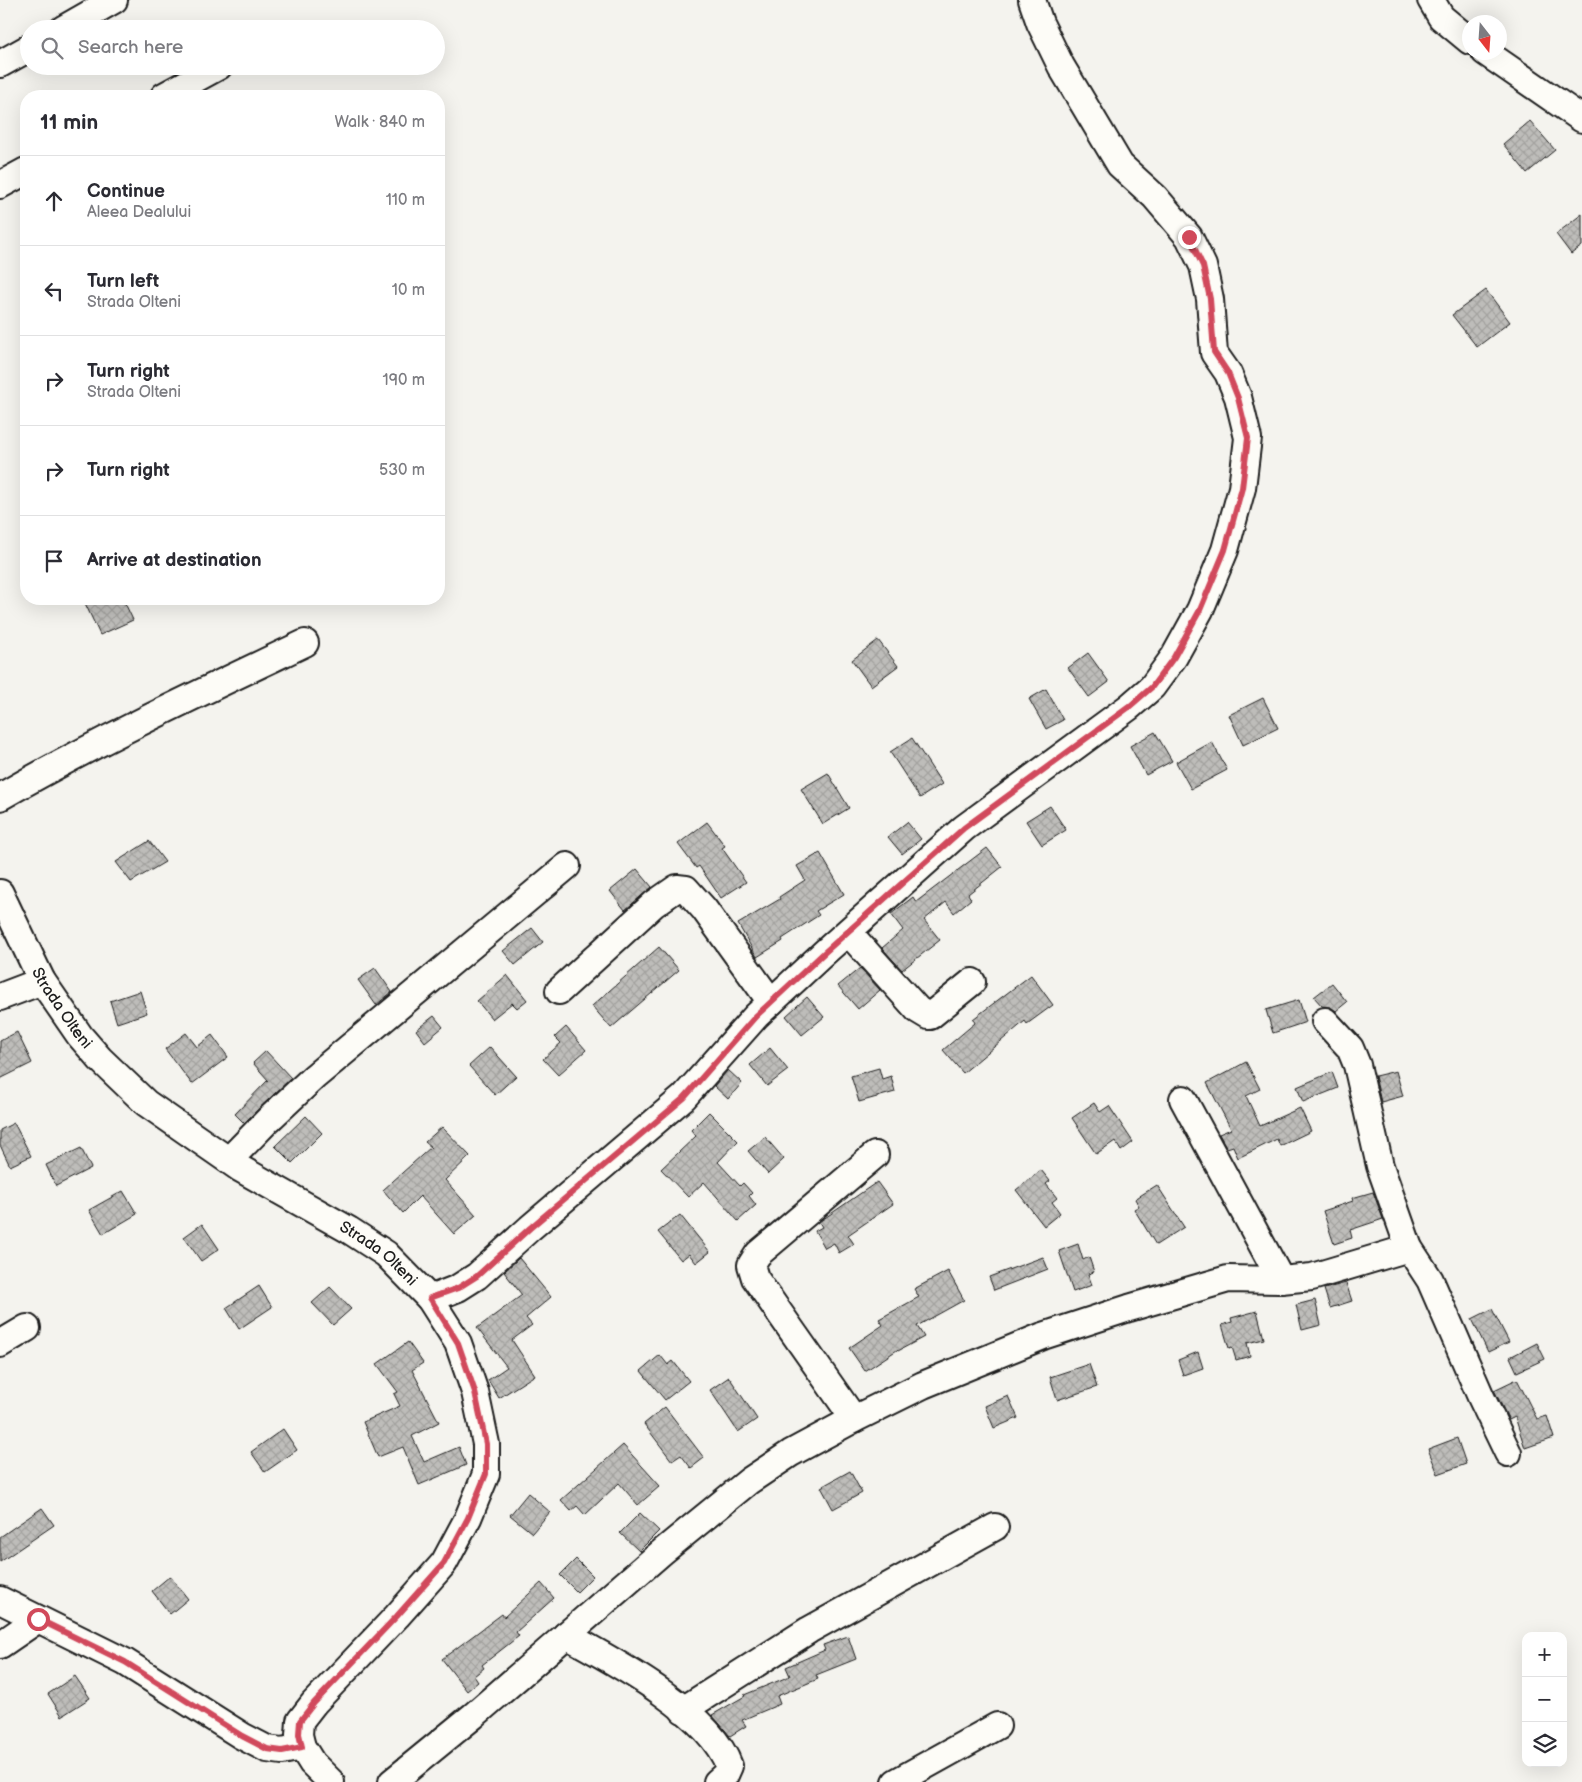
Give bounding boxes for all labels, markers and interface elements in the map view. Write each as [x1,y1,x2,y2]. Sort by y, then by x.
north arrow [1462,15,1507,60]
search box [20,20,445,75]
icon: search [38,34,66,62]
text: Search here [78,36,183,59]
text: 11 min [40,110,98,135]
text: Walk · 840 m [334,113,425,132]
text: Continue [87,180,165,203]
icon: ahead [40,187,68,215]
text: 110 m [386,191,425,210]
text: Aleea Dealului [87,203,191,222]
route end [1178,226,1201,249]
text: Turn left [87,270,159,293]
icon: left [40,277,68,305]
text: 10 m [392,281,425,300]
text: Strada Olteni [87,293,181,312]
text: Turn right [87,360,170,383]
icon: right [40,367,68,395]
text: 190 m [383,371,425,390]
text: Strada Olteni [87,383,181,402]
icon: right [40,457,68,485]
text: Turn right [87,459,170,482]
text: 530 m [379,461,425,480]
icon: arrive [40,547,68,575]
text: Arrive at destination [87,549,262,572]
street label: Strada Olteni [28,965,96,1053]
street label: Strada Olteni [336,1217,421,1290]
route start [27,1608,50,1631]
map controls [1522,1632,1567,1767]
button: + [1522,1632,1567,1677]
button: − [1522,1677,1567,1722]
button: layers [1522,1722,1567,1767]

